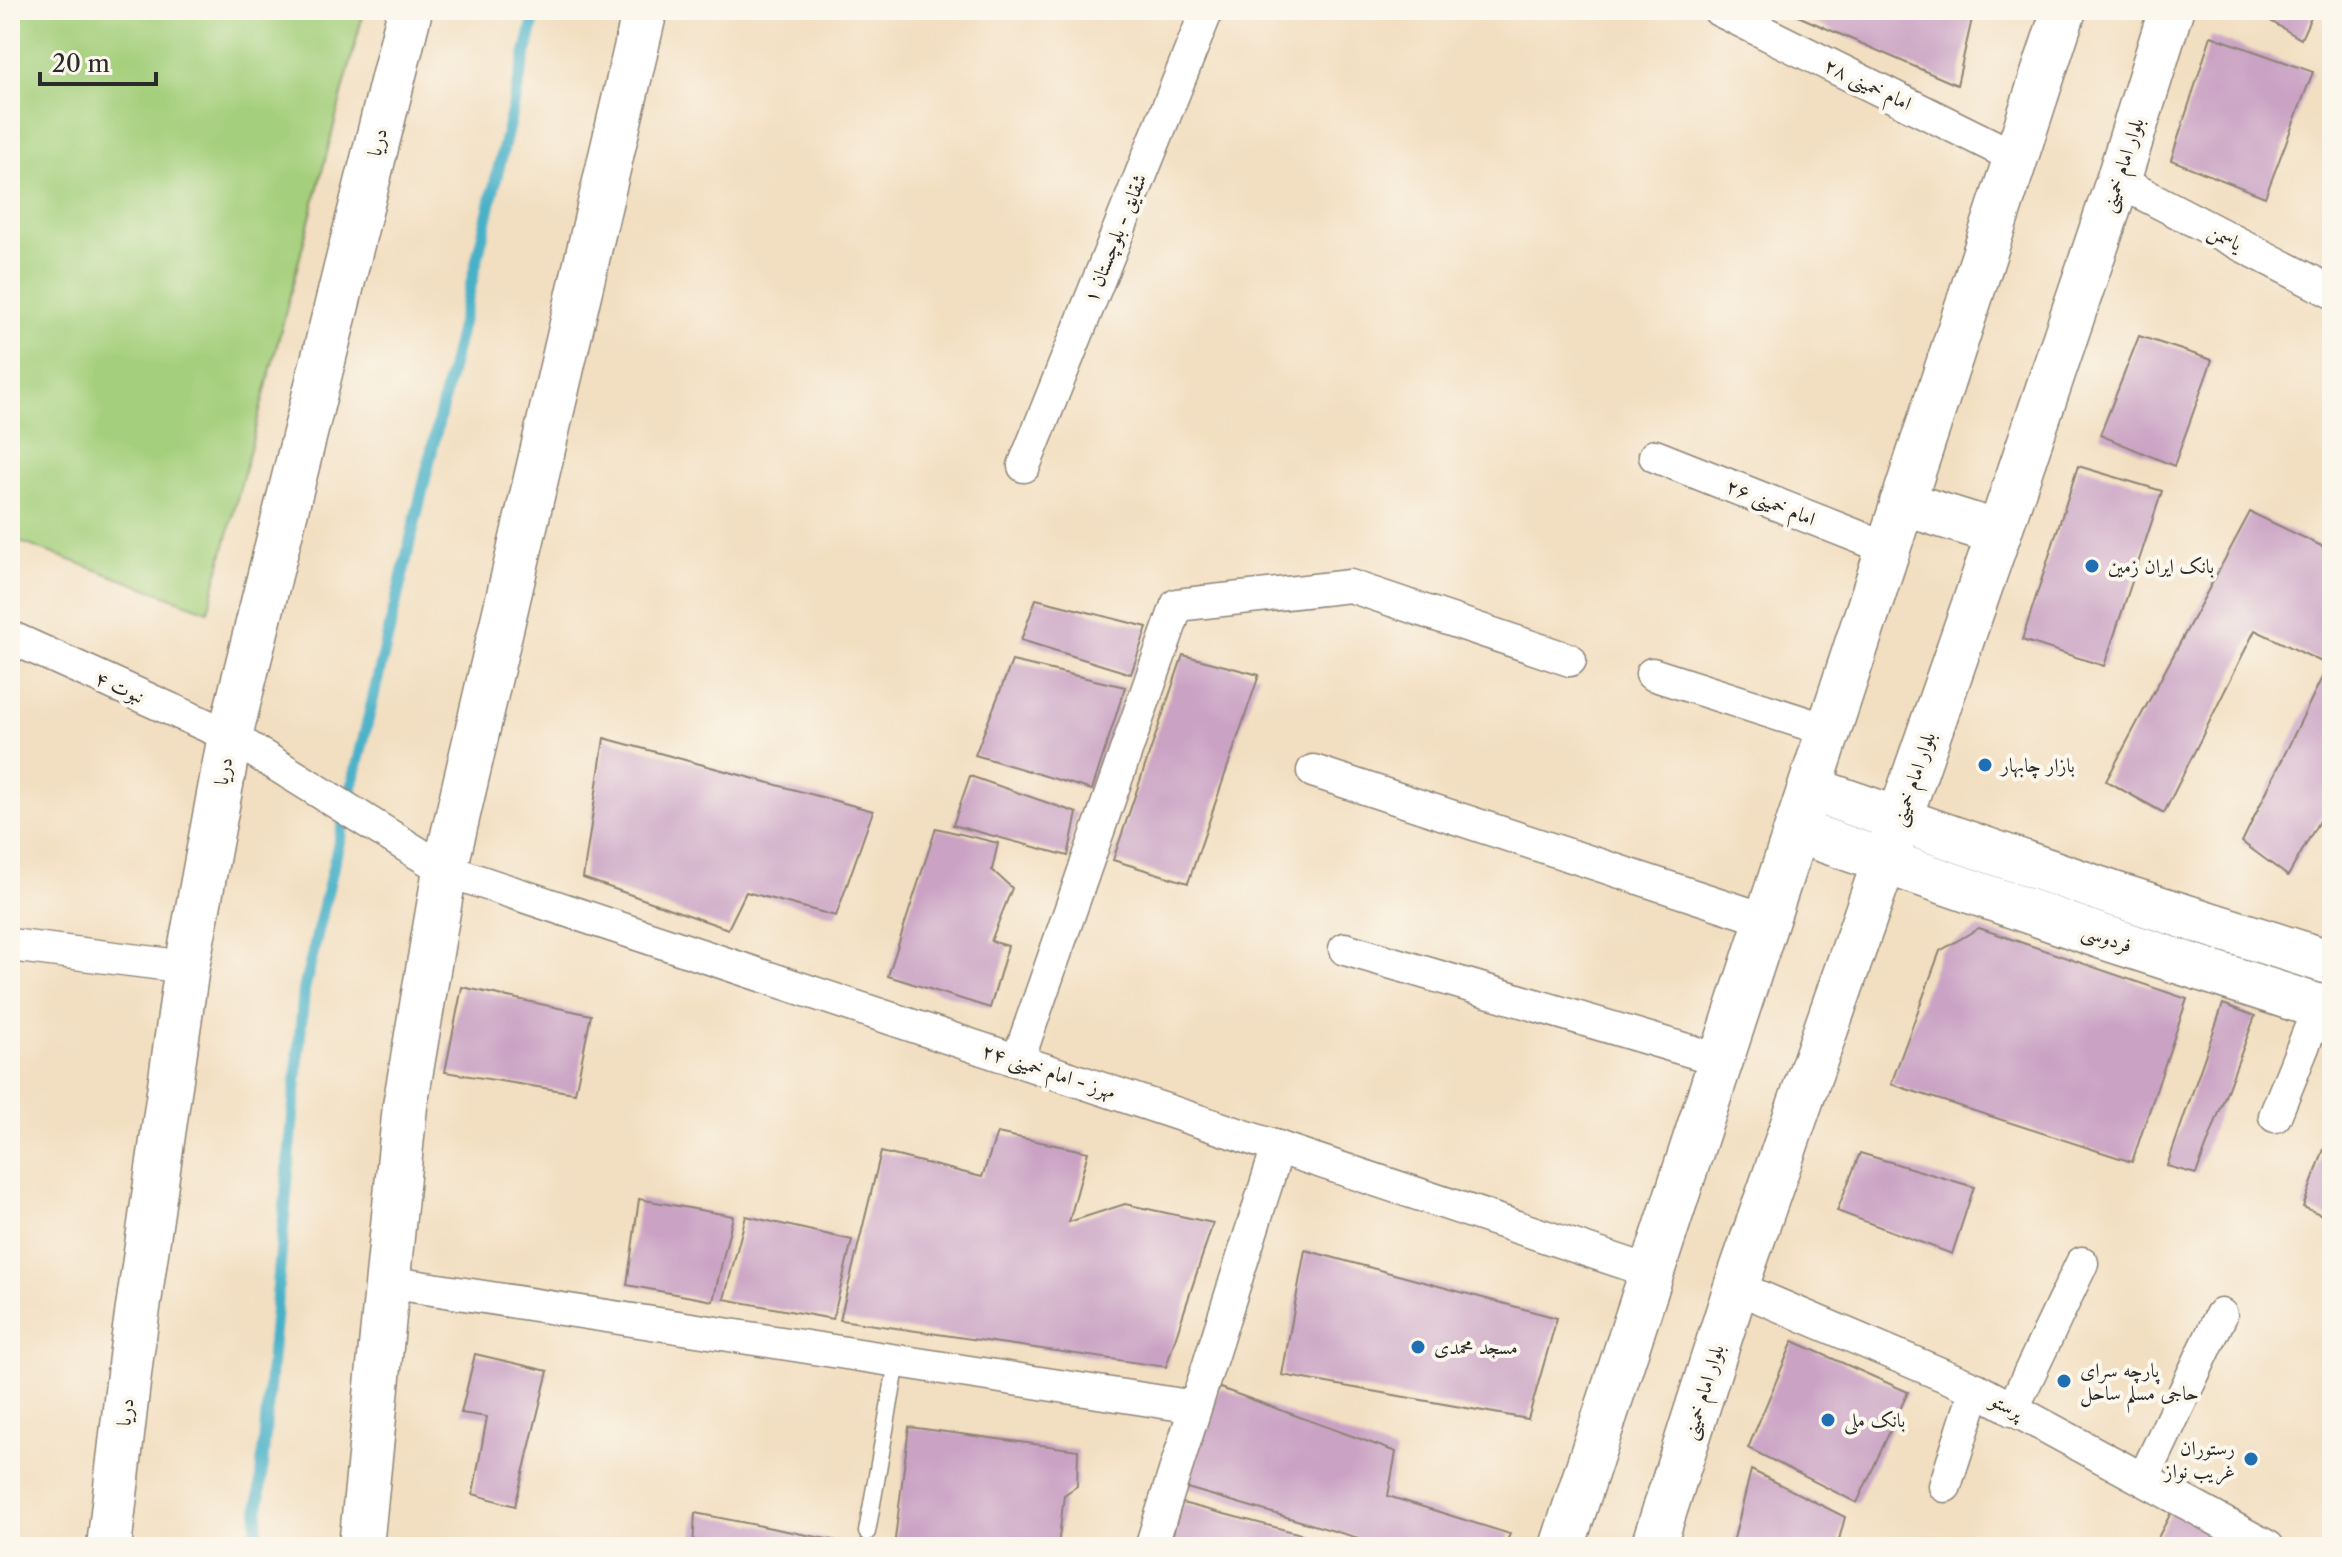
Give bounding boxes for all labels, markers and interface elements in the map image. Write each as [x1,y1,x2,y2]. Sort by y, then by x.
scale bar [40,36,156,86]
text: 20 m [52,49,110,78]
street label: امام خمینی ۲۸ [1818,53,1915,121]
street label: بلوار امام خمینی [2095,115,2154,217]
street label: دریا [362,126,393,159]
street label: شقایق - بلوچستان ۱ [1078,170,1153,306]
street label: یاسمن [2203,218,2247,258]
street label: امام خمینی ۲۶ [1721,473,1819,536]
place label: بانک ایران زمین [2108,554,2214,578]
marker: بانک ایران زمین [2083,557,2101,575]
street label: نبوت ۴ [91,666,148,709]
street label: بلوار امام خمینی [1886,729,1946,831]
place label: بازار چابهار [1999,753,2075,779]
street label: دریا [209,755,238,787]
marker: بازار چابهار [1976,756,1994,774]
street label: فردوسی [2078,919,2135,960]
street label: مهرز - امام خمینی ۲۴ [977,1038,1119,1110]
place label: مسجد محمدی [1434,1335,1518,1359]
marker: مسجد محمدی [1409,1338,1427,1356]
street label: بلوار امام خمینی [1677,1342,1735,1444]
place label: پارچه سرای حاجی مسلم ساحل [2080,1358,2199,1414]
marker: پارچه سرای حاجی مسلم ساحل [2055,1372,2073,1390]
street label: پرستو [1984,1387,2029,1427]
street label: دریا [111,1397,140,1427]
place label: بانک ملی [1844,1408,1905,1435]
marker: بانک ملی [1819,1411,1837,1429]
place label: رستوران غریب نواز [2163,1436,2235,1485]
marker: رستوران غریب نواز [2242,1450,2260,1468]

